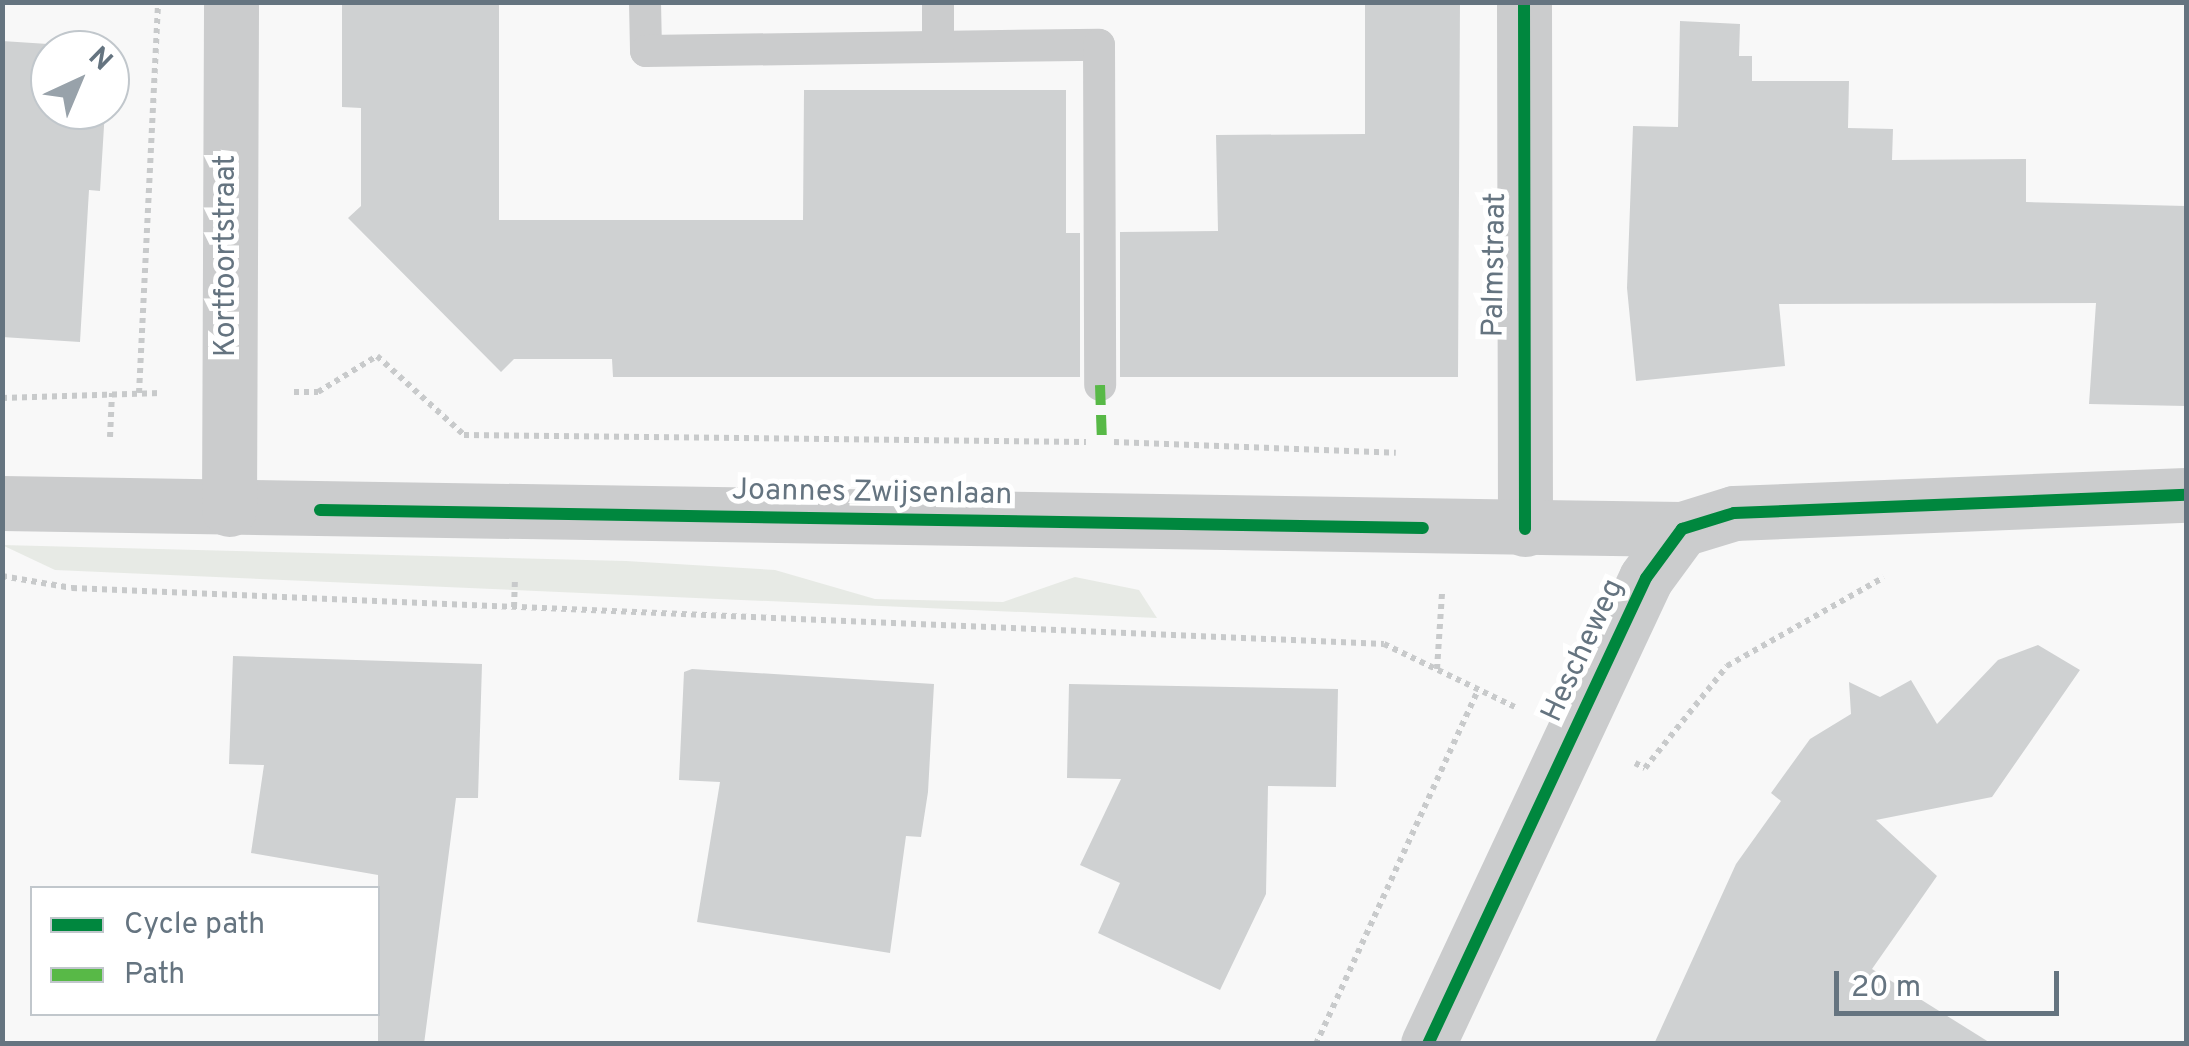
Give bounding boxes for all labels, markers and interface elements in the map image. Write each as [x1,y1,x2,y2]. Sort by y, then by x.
north arrow [30,30,130,130]
text: N [80,40,119,80]
street label: Kortfoortstraat [209,155,245,357]
street label: Palmstraat [1477,192,1515,338]
street label: Joannes Zwijsenlaan [731,474,1013,514]
street label: Hescheweg [1535,574,1633,728]
legend [30,886,380,1016]
text: Cycle path [124,907,265,944]
scale bar [1839,951,2064,1013]
text: Path [124,957,185,994]
text: 20 m [1851,970,1921,1007]

